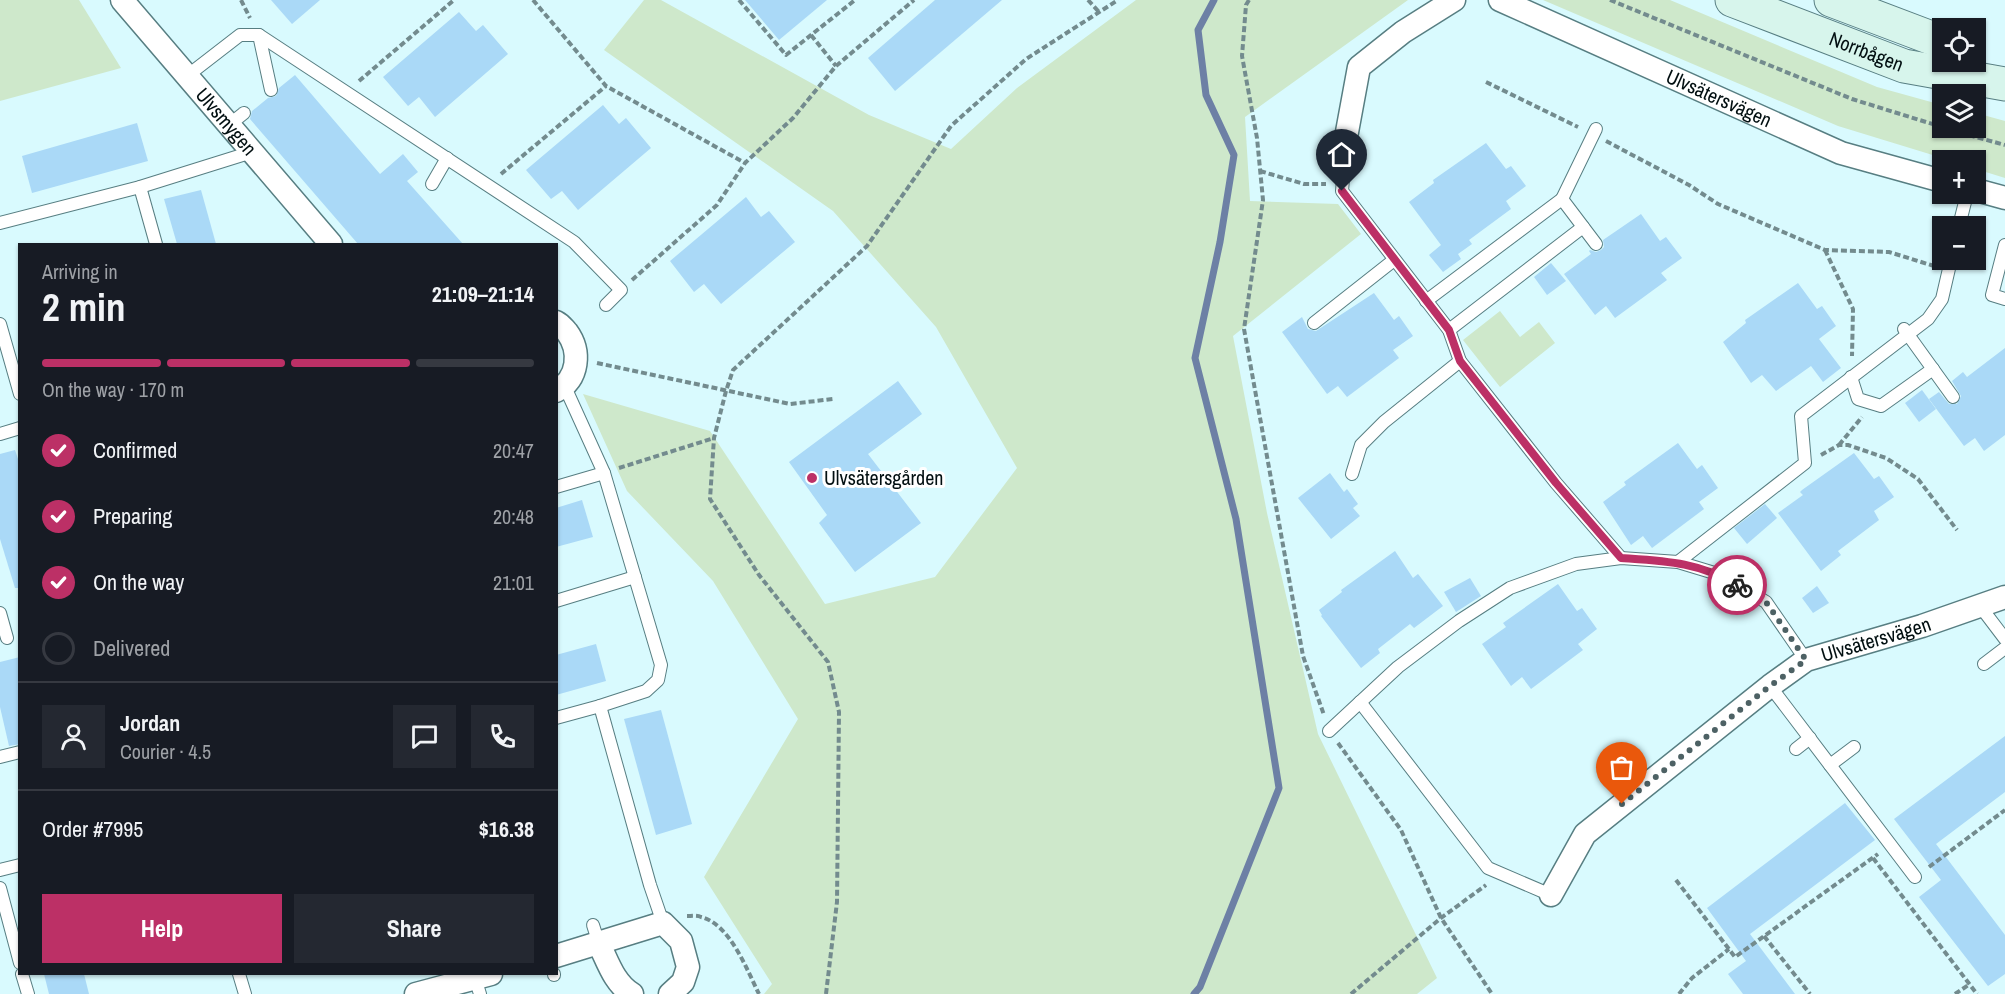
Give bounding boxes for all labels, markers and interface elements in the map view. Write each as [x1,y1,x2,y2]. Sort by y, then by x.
map controls [1932,18,1986,270]
button: locate [1932,18,1986,72]
street label: Norrbågen [1826,25,1908,78]
street label: Ulvsätersvägen [1662,62,1776,133]
street label: Ulvsmygen [190,82,263,161]
button: layers [1932,84,1986,138]
pin [1316,129,1367,191]
icon: home [1325,138,1358,171]
button: + [1932,150,1986,204]
button: − [1932,216,1986,270]
text: Arriving in [42,258,118,285]
text: 21:09–21:14 [432,279,534,309]
text: 2 min [42,281,126,333]
text: On the way · 170 m [42,376,184,403]
icon: check [42,434,75,467]
text: Confirmed [93,435,177,465]
text: 20:47 [493,437,534,464]
place label: Ulvsätersgården [824,464,943,491]
marker: Ulvsätersgården [805,471,819,485]
icon: check [42,500,75,533]
text: Preparing [93,501,172,531]
text: 20:48 [493,503,534,530]
courier [1707,555,1767,615]
icon: check [42,566,75,599]
text: On the way [93,567,184,597]
text: 21:01 [493,569,534,596]
icon: bike [1721,569,1754,602]
street label: Ulvsätersvägen [1818,610,1934,668]
text: Delivered [93,633,170,663]
button: person [42,705,105,768]
button: chat [393,705,456,768]
button: phone [471,705,534,768]
text: Jordan [120,708,180,738]
text: Courier · 4.5 [120,738,211,765]
pin [1596,742,1647,804]
icon: bag [1605,751,1638,784]
text: Order #7995 [42,814,143,844]
text: $16.38 [479,814,534,844]
button: Help [42,894,282,963]
button: Share [294,894,534,963]

